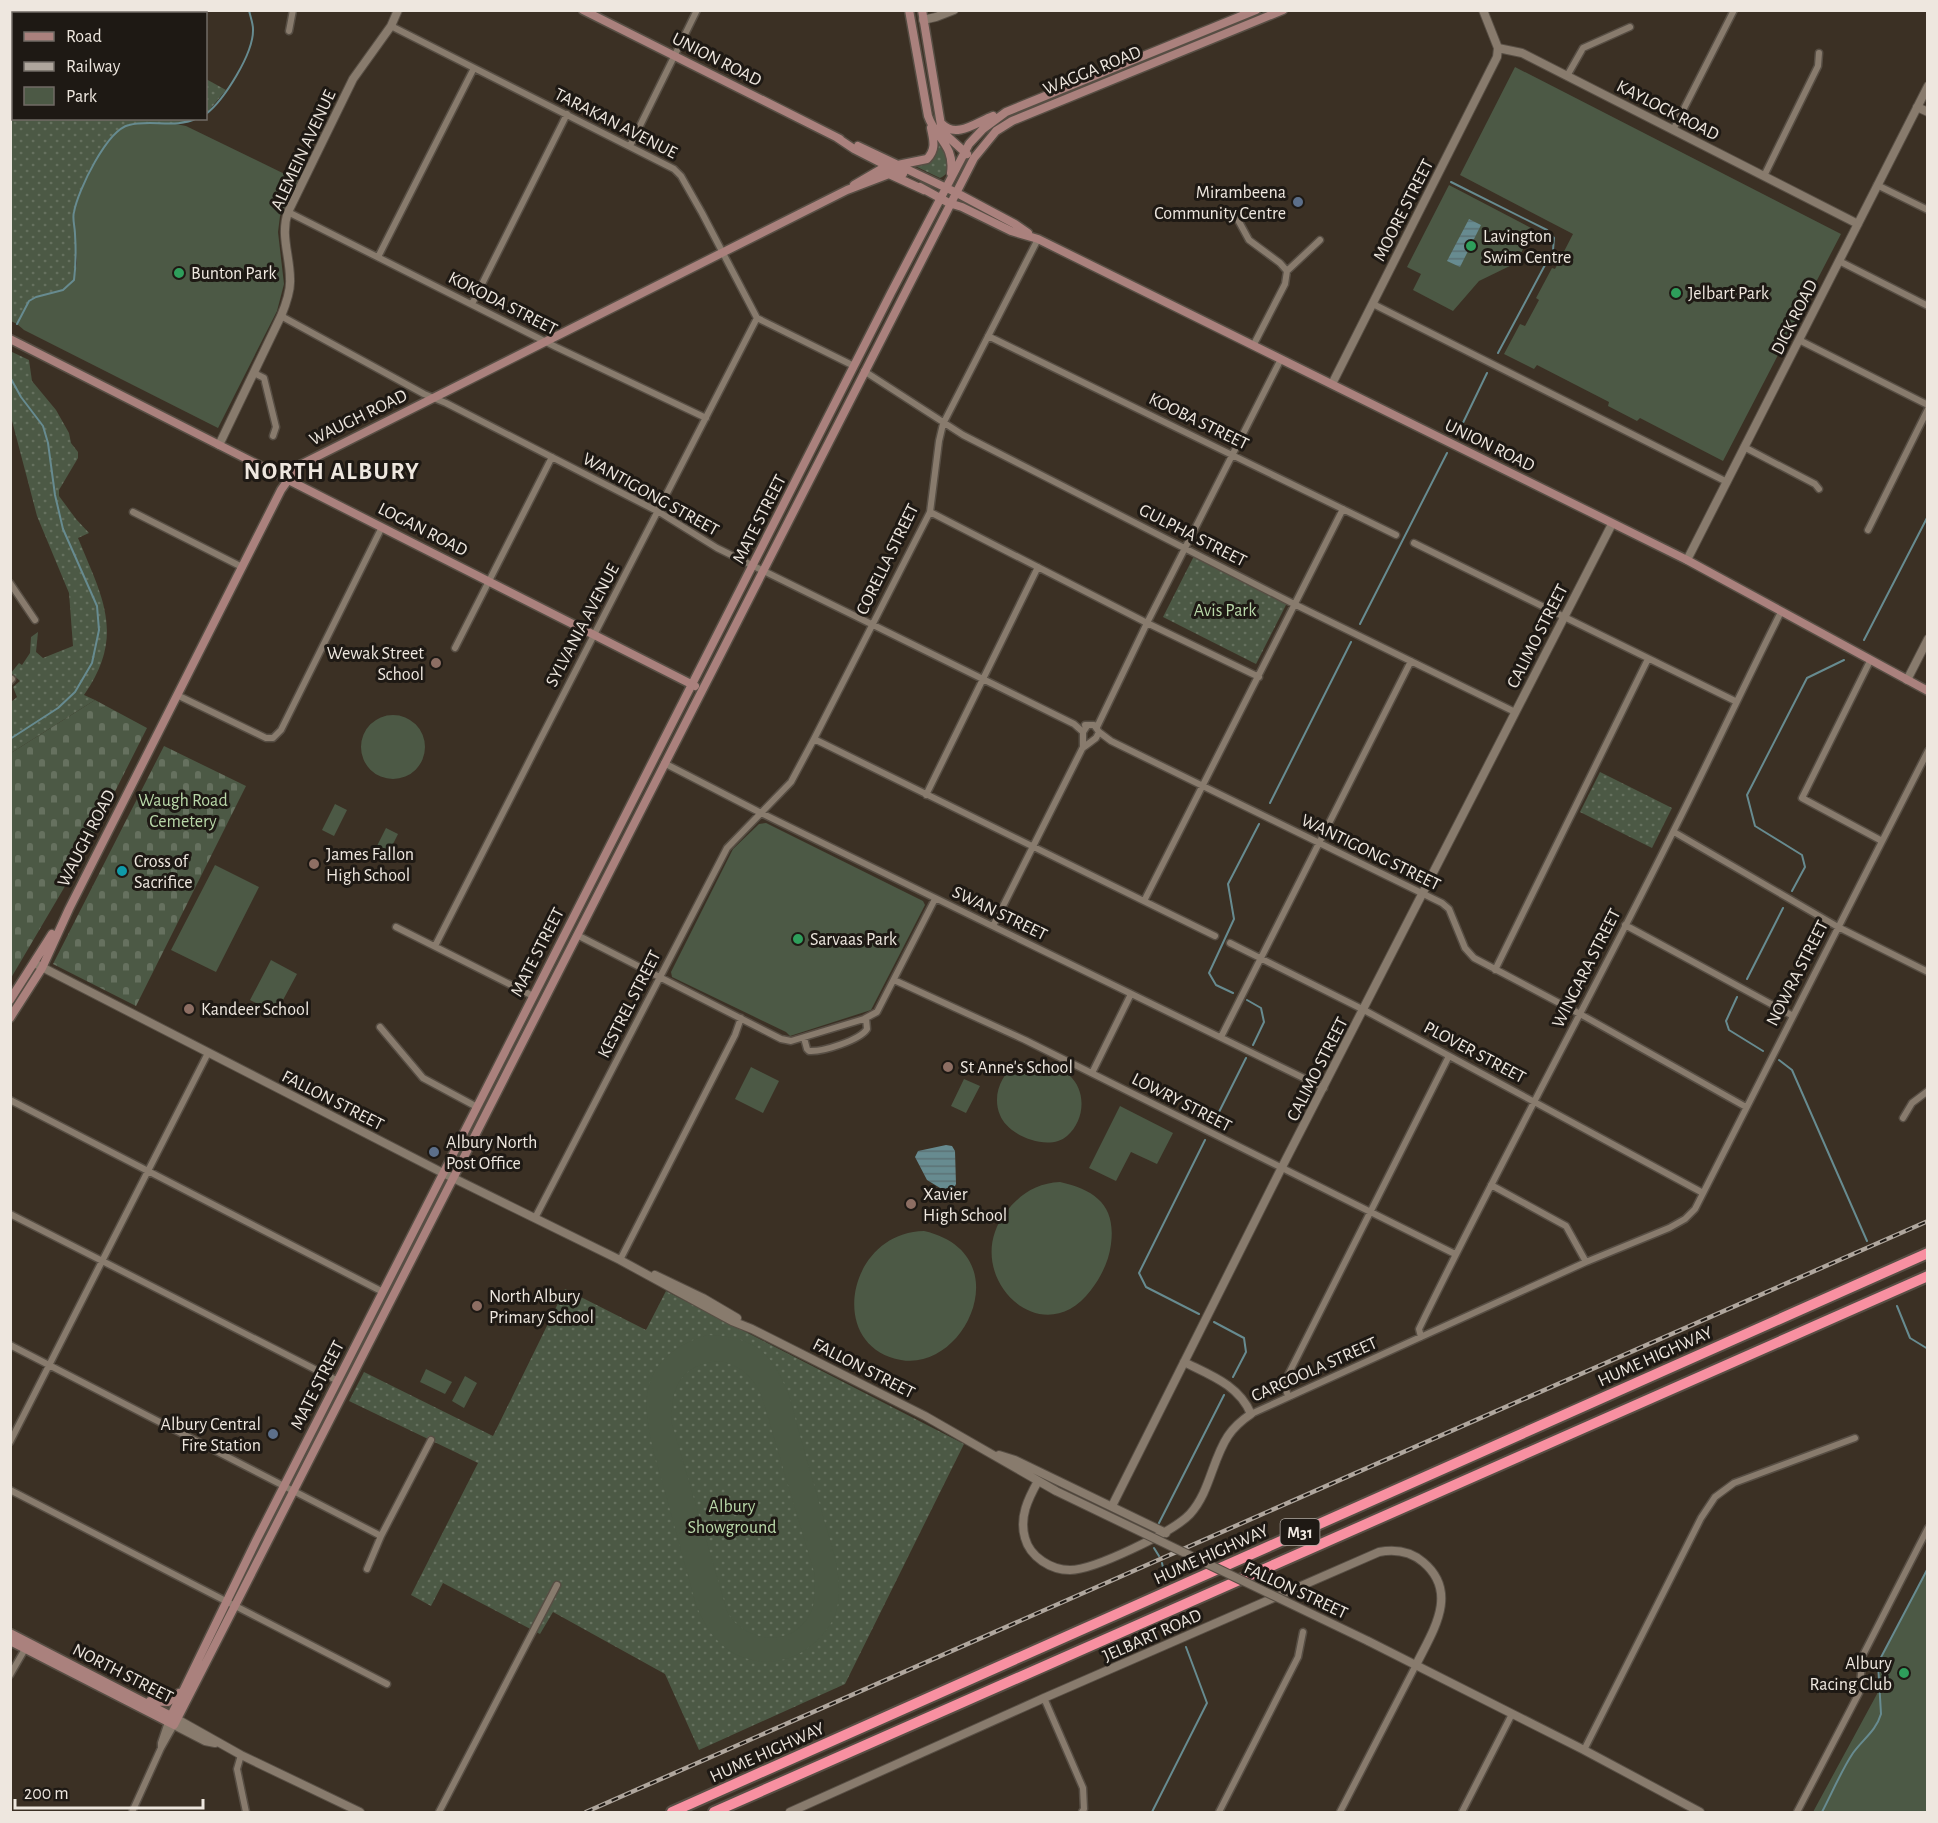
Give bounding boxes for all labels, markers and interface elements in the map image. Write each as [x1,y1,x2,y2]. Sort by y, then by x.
legend [12,12,207,120]
text: Road [66,28,102,46]
street label: UNION ROAD [669,30,764,90]
street label: WAGGA ROAD [1041,43,1144,99]
text: Railway [66,58,121,76]
street label: KAYLOCK ROAD [1613,77,1722,144]
street label: TARAKAN AVENUE [551,85,680,163]
street label: ALEMEIN AVENUE [268,87,340,213]
text: Park [66,88,98,106]
street label: MOORE STREET [1370,156,1437,264]
place label: Mirambeena Community Centre [1154,184,1286,223]
marker: Mirambeena Community Centre [1291,195,1305,209]
place label: Lavington Swim Centre [1483,228,1571,267]
marker: Lavington Swim Centre [1464,239,1478,253]
place label: Bunton Park [191,265,277,283]
marker: Bunton Park [172,266,186,280]
street label: KOKODA STREET [445,269,560,339]
street label: DICK ROAD [1768,277,1821,358]
place label: Jelbart Park [1688,285,1770,303]
marker: Jelbart Park [1669,286,1683,300]
street label: WAUGH ROAD [307,387,410,449]
street label: KOOBA STREET [1146,390,1251,454]
street label: UNION ROAD [1442,416,1537,475]
street label: WANTIGONG STREET [579,450,722,540]
district label: NORTH ALBURY [244,460,420,484]
street label: MATE STREET [730,472,790,567]
street label: LOGAN ROAD [375,500,470,560]
street label: CORELLA STREET [853,501,923,618]
street label: GULPHA STREET [1136,501,1249,571]
street label: SYLVANIA AVENUE [543,561,623,690]
street label: CALIMO STREET [1504,581,1572,691]
park label: Avis Park [1194,602,1257,620]
place label: Wewak Street School [327,645,424,684]
marker: Wewak Street School [429,656,443,670]
street label: WAUGH ROAD [55,787,119,890]
park label: Waugh Road Cemetery [138,792,228,831]
street label: WANTIGONG STREET [1298,811,1443,895]
place label: James Fallon High School [326,846,414,885]
place label: Cross of Sacrifice [134,853,193,892]
marker: James Fallon High School [307,857,321,871]
marker: Cross of Sacrifice [115,864,129,878]
street label: SWAN STREET [949,883,1050,945]
street label: MATE STREET [508,905,568,1000]
street label: WINGARA STREET [1549,906,1625,1031]
street label: NOWRA STREET [1764,918,1832,1029]
place label: Sarvaas Park [810,931,898,949]
marker: Sarvaas Park [791,932,805,946]
street label: KESTREL STREET [595,948,665,1061]
place label: Kandeer School [201,1001,309,1019]
marker: Kandeer School [182,1002,196,1016]
street label: CALIMO STREET [1284,1014,1352,1124]
street label: PLOVER STREET [1421,1019,1529,1087]
place label: St Anne's School [960,1059,1073,1077]
marker: St Anne's School [941,1060,955,1074]
street label: FALLON STREET [279,1067,387,1134]
street label: LOWRY STREET [1129,1070,1234,1136]
place label: Albury North Post Office [446,1134,537,1173]
marker: Albury North Post Office [427,1145,441,1159]
place label: Xavier High School [923,1186,1007,1225]
marker: Xavier High School [904,1197,918,1211]
place label: North Albury Primary School [489,1288,594,1327]
marker: North Albury Primary School [470,1299,484,1313]
street label: HUME HIGHWAY [1595,1323,1716,1390]
street label: CARCOOLA STREET [1249,1334,1380,1406]
street label: FALLON STREET [810,1335,918,1402]
street label: MATE STREET [288,1338,348,1433]
place label: Albury Central Fire Station [160,1416,261,1455]
marker: Albury Central Fire Station [266,1427,280,1441]
park label: Albury Showground [687,1498,777,1537]
road number: M31 [1280,1519,1320,1545]
street label: HUME HIGHWAY [1151,1521,1272,1588]
street label: FALLON STREET [1241,1559,1350,1623]
street label: JELBART ROAD [1100,1606,1204,1666]
street label: NORTH STREET [69,1641,176,1707]
place label: Albury Racing Club [1810,1655,1892,1694]
marker: Albury Racing Club [1897,1666,1911,1680]
street label: HUME HIGHWAY [707,1719,828,1786]
scale bar [15,1772,202,1810]
text: 200 m [24,1785,69,1803]

